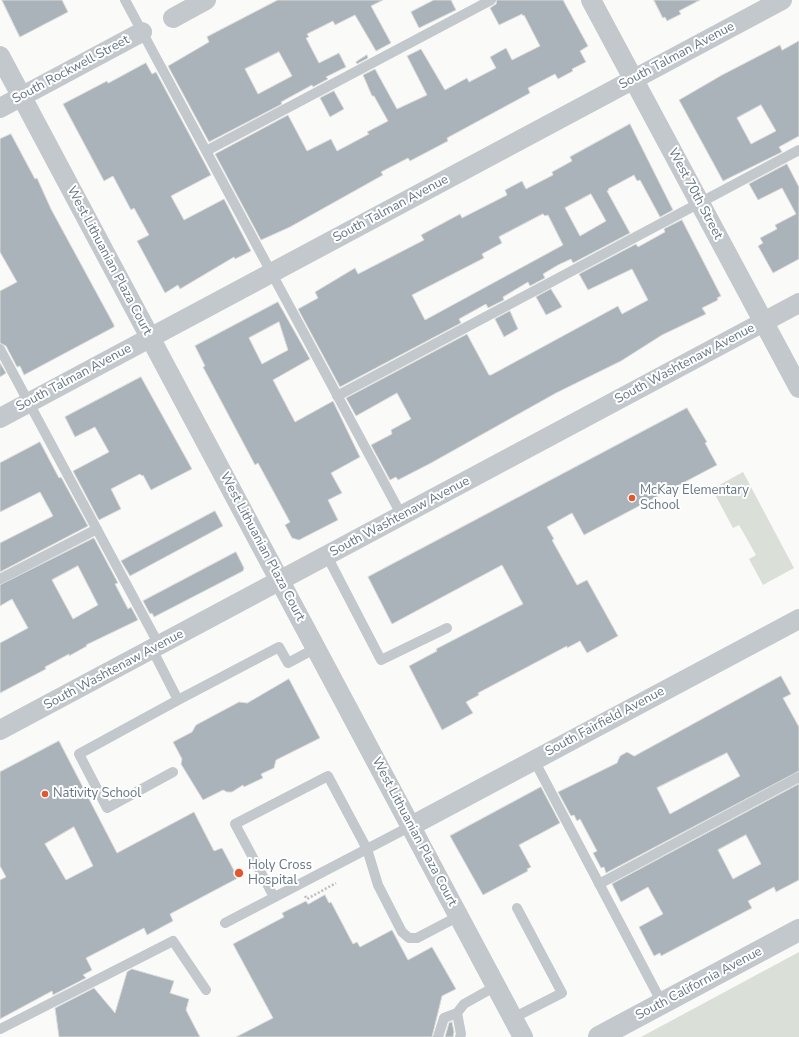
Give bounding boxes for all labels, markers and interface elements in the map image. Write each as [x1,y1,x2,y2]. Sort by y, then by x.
street label: South Talman Avenue [617,19,737,93]
street label: South Rockwell Street [10,33,132,107]
street label: West 70th Street [664,146,726,242]
street label: South Talman Avenue [331,172,451,246]
street label: West Lithuanian Plaza Court [63,184,155,338]
street label: South Washtenaw Avenue [612,320,758,408]
street label: South Talman Avenue [14,341,134,415]
street label: West Lithuanian Plaza Court [216,470,308,624]
street label: South Washtenaw Avenue [327,473,473,561]
place label: McKay Elementary School [640,483,749,514]
marker: McKay Elementary School [627,493,637,503]
street label: South Washtenaw Avenue [41,626,187,714]
street label: South Fairfield Avenue [543,684,667,760]
street label: West Lithuanian Plaza Court [368,755,460,909]
place label: Nativity School [53,786,141,802]
marker: Nativity School [40,789,50,799]
place label: Holy Cross Hospital [248,858,312,889]
marker: Holy Cross Hospital [233,867,245,879]
street label: South California Avenue [633,944,765,1024]

